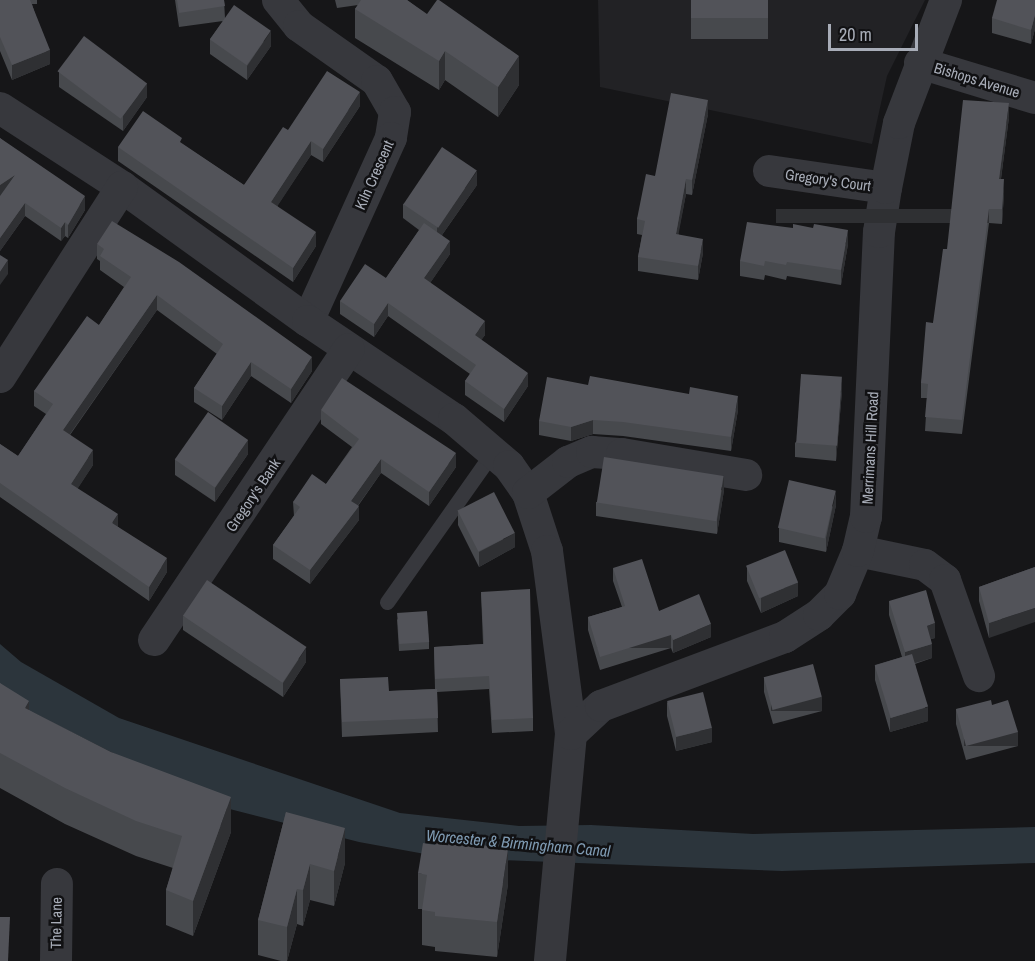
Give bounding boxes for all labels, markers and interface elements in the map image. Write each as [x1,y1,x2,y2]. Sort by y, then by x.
scale bar [831,12,921,50]
text: 20 m [839,22,872,47]
street label: Bishops Avenue [932,58,1022,102]
street label: Kiln Crescent [351,138,397,212]
street label: Gregory's Court [784,165,872,195]
street label: Merrimans Hill Road [858,391,882,505]
street label: Gregory's Bank [222,455,284,535]
water label: Worcester & Birmingham Canal [425,825,611,861]
street label: The Lane [47,897,65,949]

